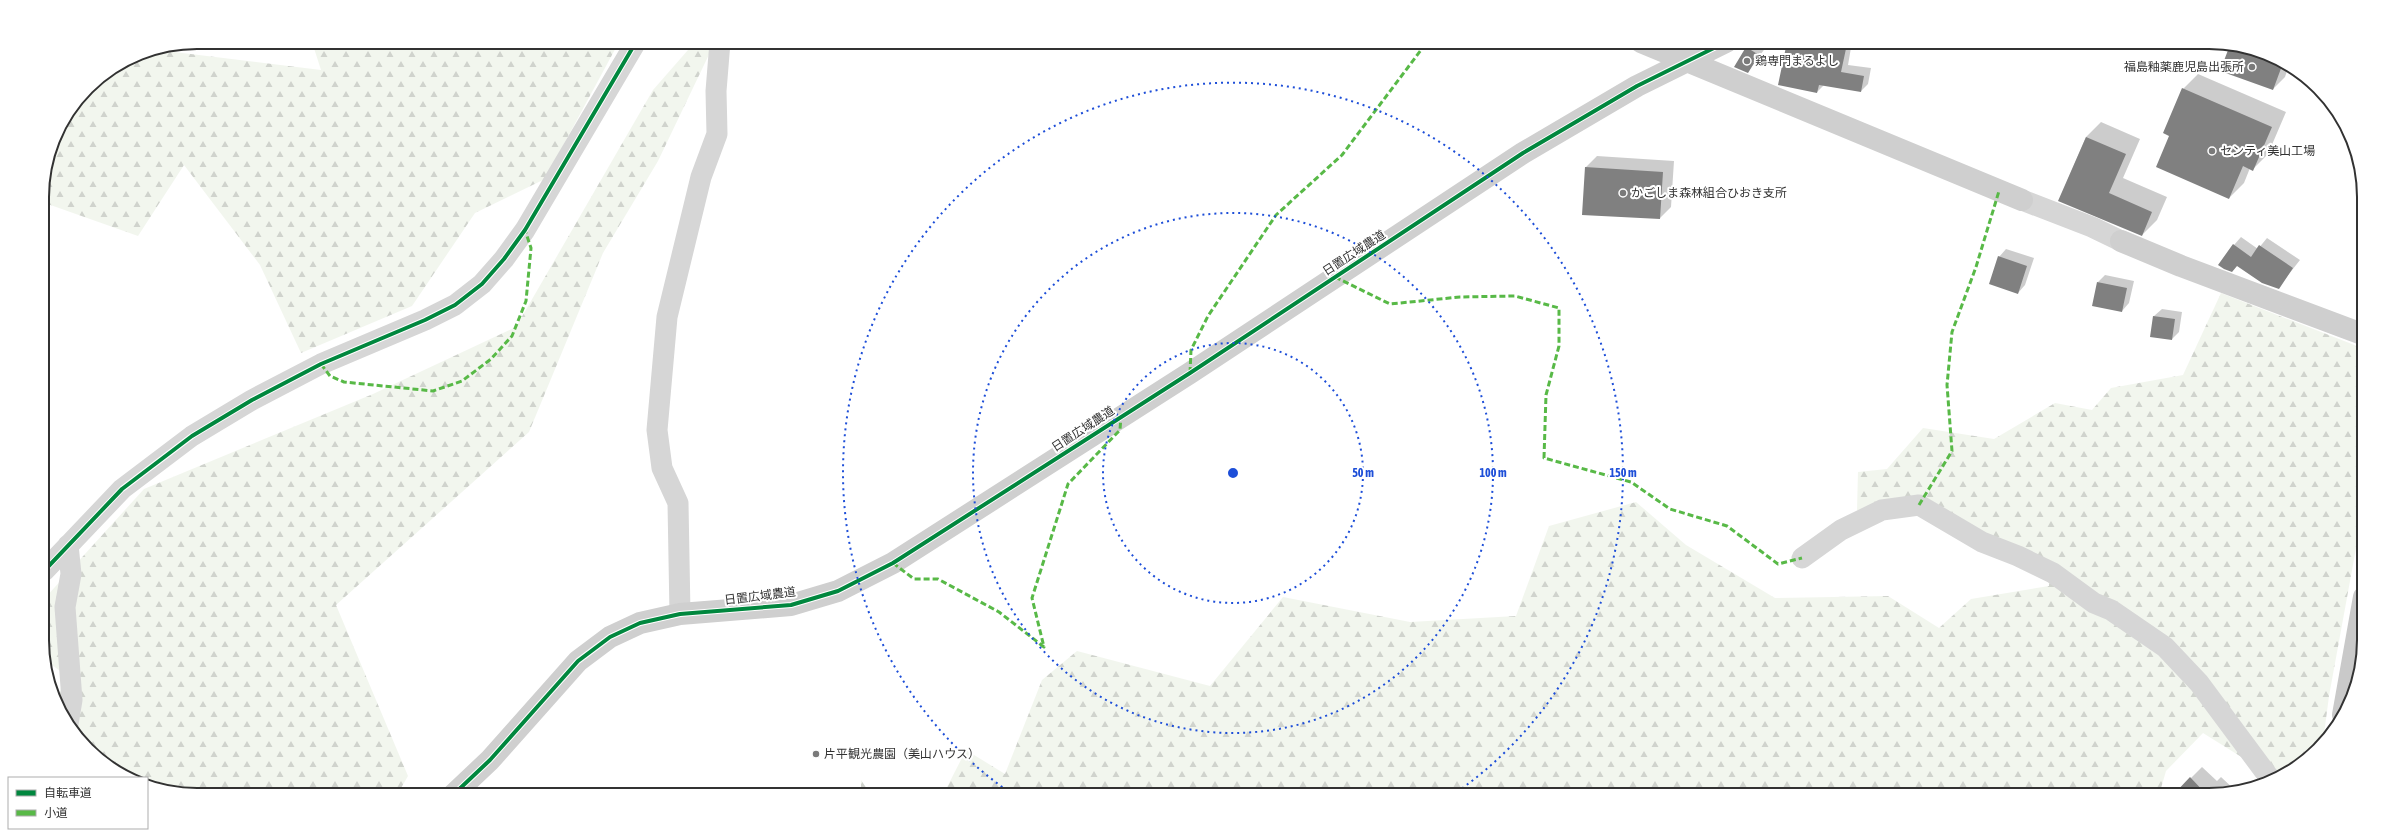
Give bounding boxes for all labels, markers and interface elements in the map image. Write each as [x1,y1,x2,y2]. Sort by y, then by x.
place label: 鶏専門まるよし [1755,54,1839,68]
marker: 鶏専門まるよし [1742,56,1752,66]
place label: 福島釉薬鹿児島出張所 [2124,60,2244,74]
marker: 福島釉薬鹿児島出張所 [2247,62,2257,72]
place label: センティ美山工場 [2220,144,2315,158]
marker: センティ美山工場 [2207,146,2217,156]
place label: かごしま森林組合ひおき支所 [1631,186,1787,200]
marker: かごしま森林組合ひおき支所 [1618,188,1628,198]
street label: 日置広域農道 [1320,228,1388,278]
street label: 日置広域農道 [1049,404,1117,454]
centre of rings [1226,466,1240,480]
text: 50 m [1352,466,1374,480]
text: 100 m [1479,466,1507,480]
text: 150 m [1609,466,1637,480]
street label: 日置広域農道 [723,585,797,607]
place label: 片平観光農園（美山ハウス） [824,747,980,761]
marker: 片平観光農園（美山ハウス） [811,749,821,759]
legend [8,777,148,829]
text: 自転車道 [44,786,92,800]
text: 小道 [44,806,68,820]

